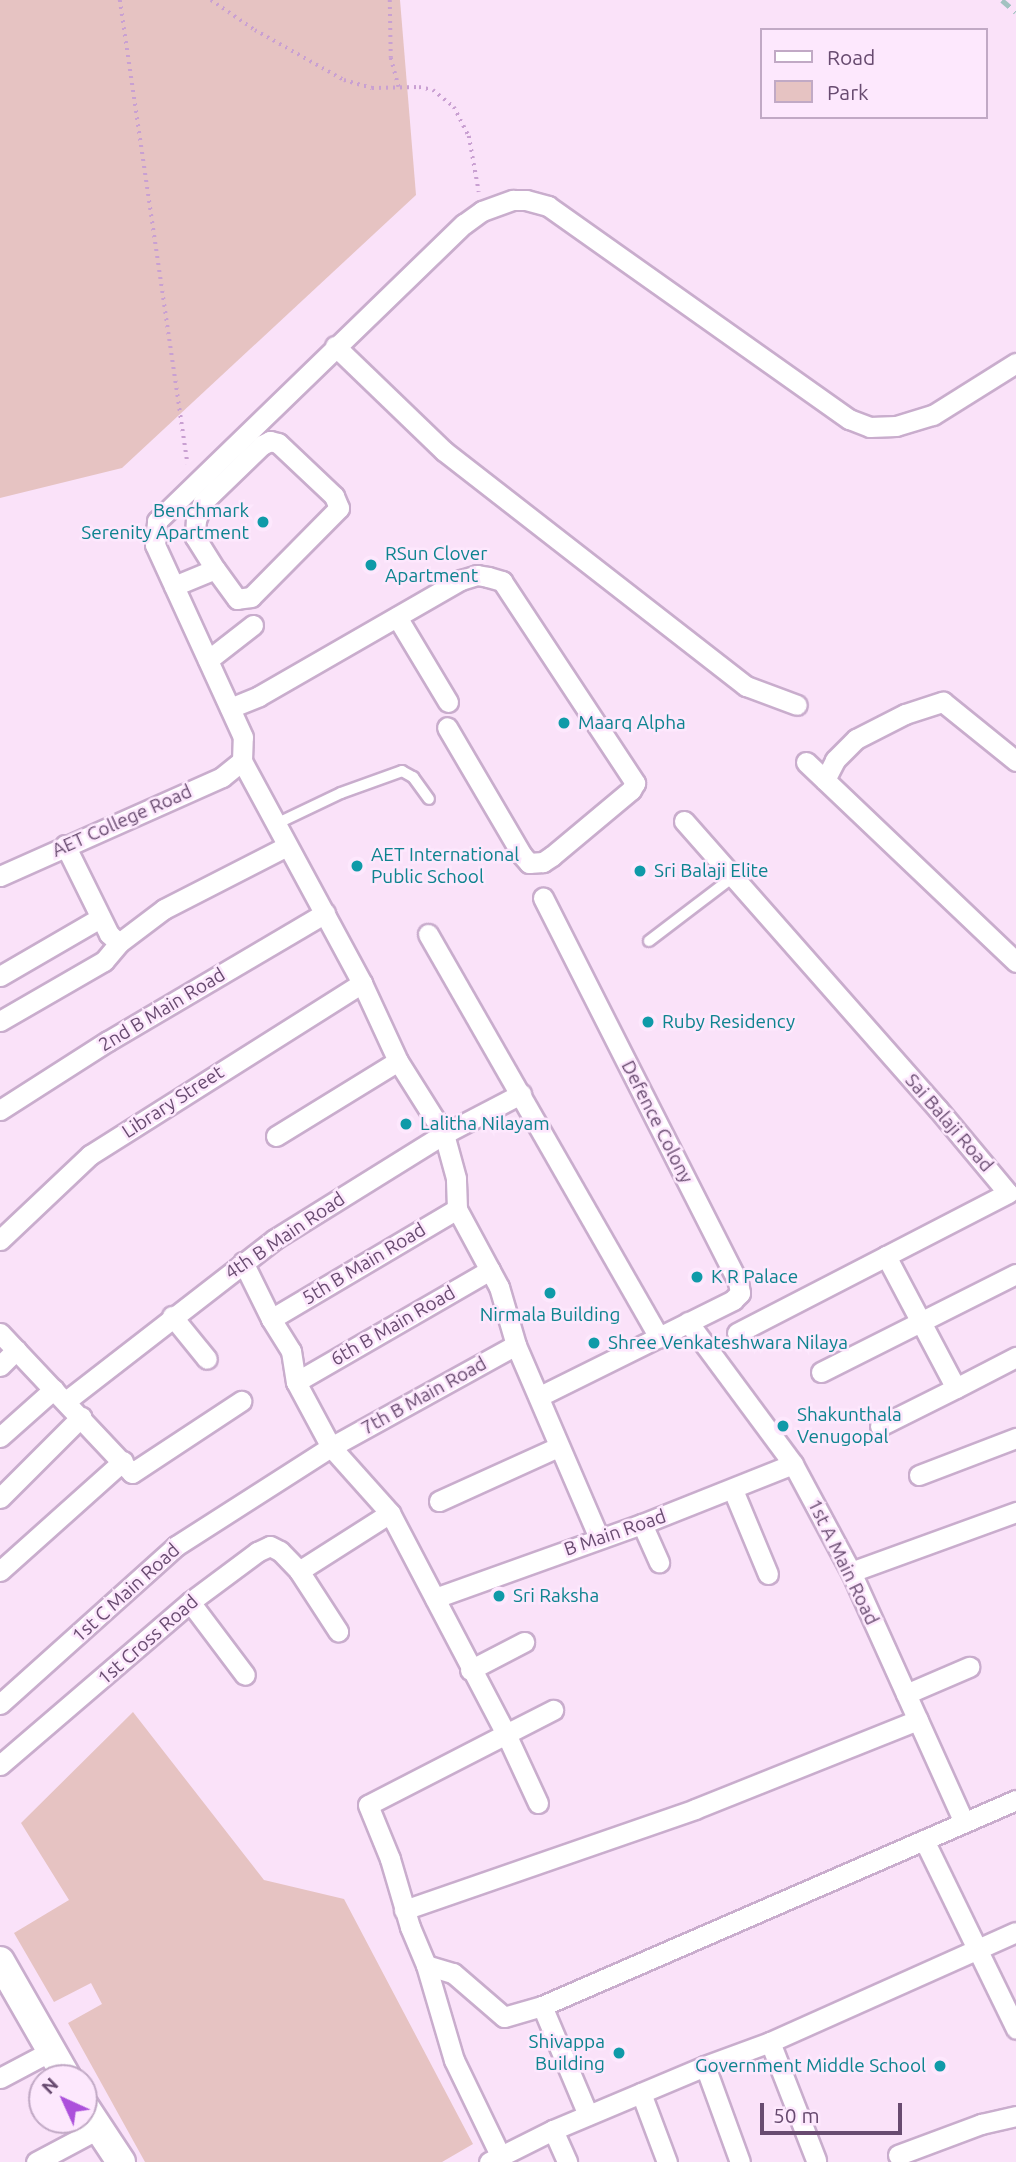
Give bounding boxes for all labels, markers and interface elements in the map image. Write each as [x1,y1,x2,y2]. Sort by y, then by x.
legend [760,28,988,119]
text: Road [827,45,875,69]
text: Park [827,80,869,104]
place label: Benchmark Serenity Apartment [81,500,249,544]
marker: Benchmark Serenity Apartment [255,514,271,530]
place label: RSun Clover Apartment [385,543,487,587]
marker: RSun Clover Apartment [363,557,379,573]
place label: Maarq Alpha [578,712,686,734]
marker: Maarq Alpha [556,715,572,731]
street label: AET College Road [49,780,195,862]
place label: AET International Public School [371,844,519,888]
marker: AET International Public School [349,858,365,874]
place label: Sri Balaji Elite [654,860,768,882]
marker: Sri Balaji Elite [632,863,648,879]
street label: 2nd B Main Road [95,963,229,1057]
place label: Ruby Residency [662,1011,795,1033]
marker: Ruby Residency [640,1014,656,1030]
street label: Defence Colony [616,1057,698,1187]
street label: Library Street [118,1061,228,1143]
street label: Sai Balaji Road [900,1069,998,1177]
place label: Lalitha Nilayam [420,1113,550,1135]
marker: Lalitha Nilayam [398,1116,414,1132]
street label: 4th B Main Road [221,1187,349,1285]
street label: 5th B Main Road [298,1218,430,1310]
place label: K R Palace [711,1266,798,1288]
marker: K R Palace [689,1269,705,1285]
street label: 6th B Main Road [327,1281,459,1371]
marker: Nirmala Building [542,1285,558,1301]
place label: Nirmala Building [480,1304,620,1326]
place label: Shree Venkateshwara Nilaya [608,1332,848,1354]
marker: Shree Venkateshwara Nilaya [586,1335,602,1351]
street label: 7th B Main Road [357,1352,491,1440]
place label: Shakunthala Venugopal [797,1404,902,1448]
marker: Shakunthala Venugopal [775,1418,791,1434]
street label: 1st A Main Road [803,1495,883,1629]
street label: B Main Road [561,1505,669,1561]
street label: 1st C Main Road [68,1539,184,1647]
place label: Sri Raksha [513,1585,599,1607]
marker: Sri Raksha [491,1588,507,1604]
street label: 1st Cross Road [93,1590,203,1690]
place label: Shivappa Building [529,2031,605,2075]
marker: Shivappa Building [611,2045,627,2061]
place label: Government Middle School [695,2055,926,2077]
marker: Government Middle School [932,2058,948,2074]
north arrow [28,2064,98,2134]
text: N [37,2073,62,2098]
scale bar [764,2088,906,2132]
text: 50 m [773,2103,820,2127]

